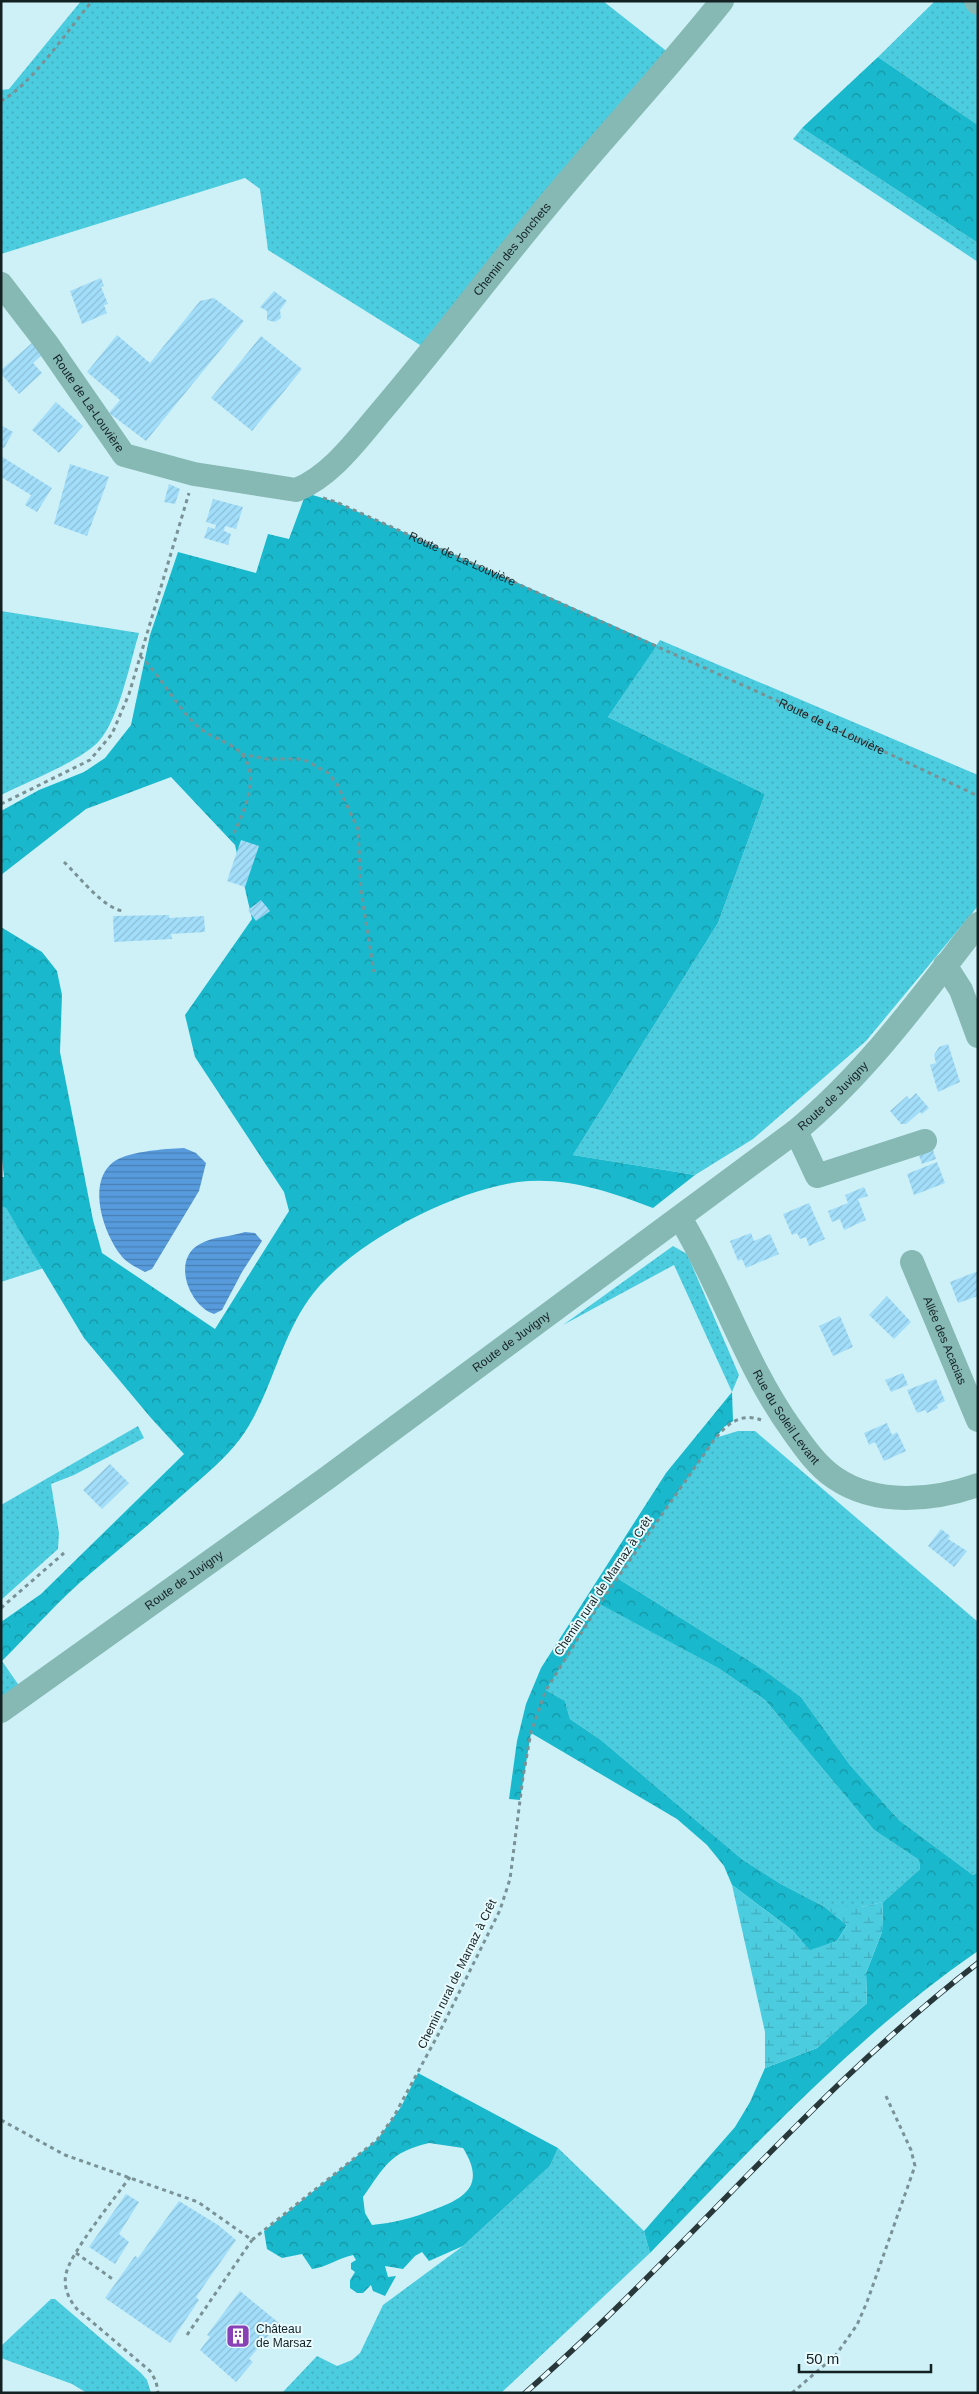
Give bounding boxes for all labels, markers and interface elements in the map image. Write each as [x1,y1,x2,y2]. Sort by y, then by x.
street label: Chemin des Jonchets [470,200,554,299]
street label: Route de La-Louvière [50,352,127,455]
street label: Route de La-Louvière [407,529,518,589]
street label: Route de La-Louvière [777,696,887,758]
street label: Route de Juvigny [795,1059,871,1133]
street label: Allée des Acacias [920,1294,969,1387]
street label: Route de Juvigny [470,1308,553,1375]
street label: Rue du Soleil Levant [750,1367,823,1468]
street label: Chemin rural de Marnaz à Crêt [551,1513,655,1658]
street label: Route de Juvigny [142,1547,226,1613]
street label: Chemin rural de Marnaz à Crêt [415,1896,500,2051]
place label: Château de Marsaz [256,2322,312,2350]
building icon: Château de Marsaz [225,2323,251,2349]
scale bar [799,2342,932,2374]
text: 50 m [806,2350,839,2367]

